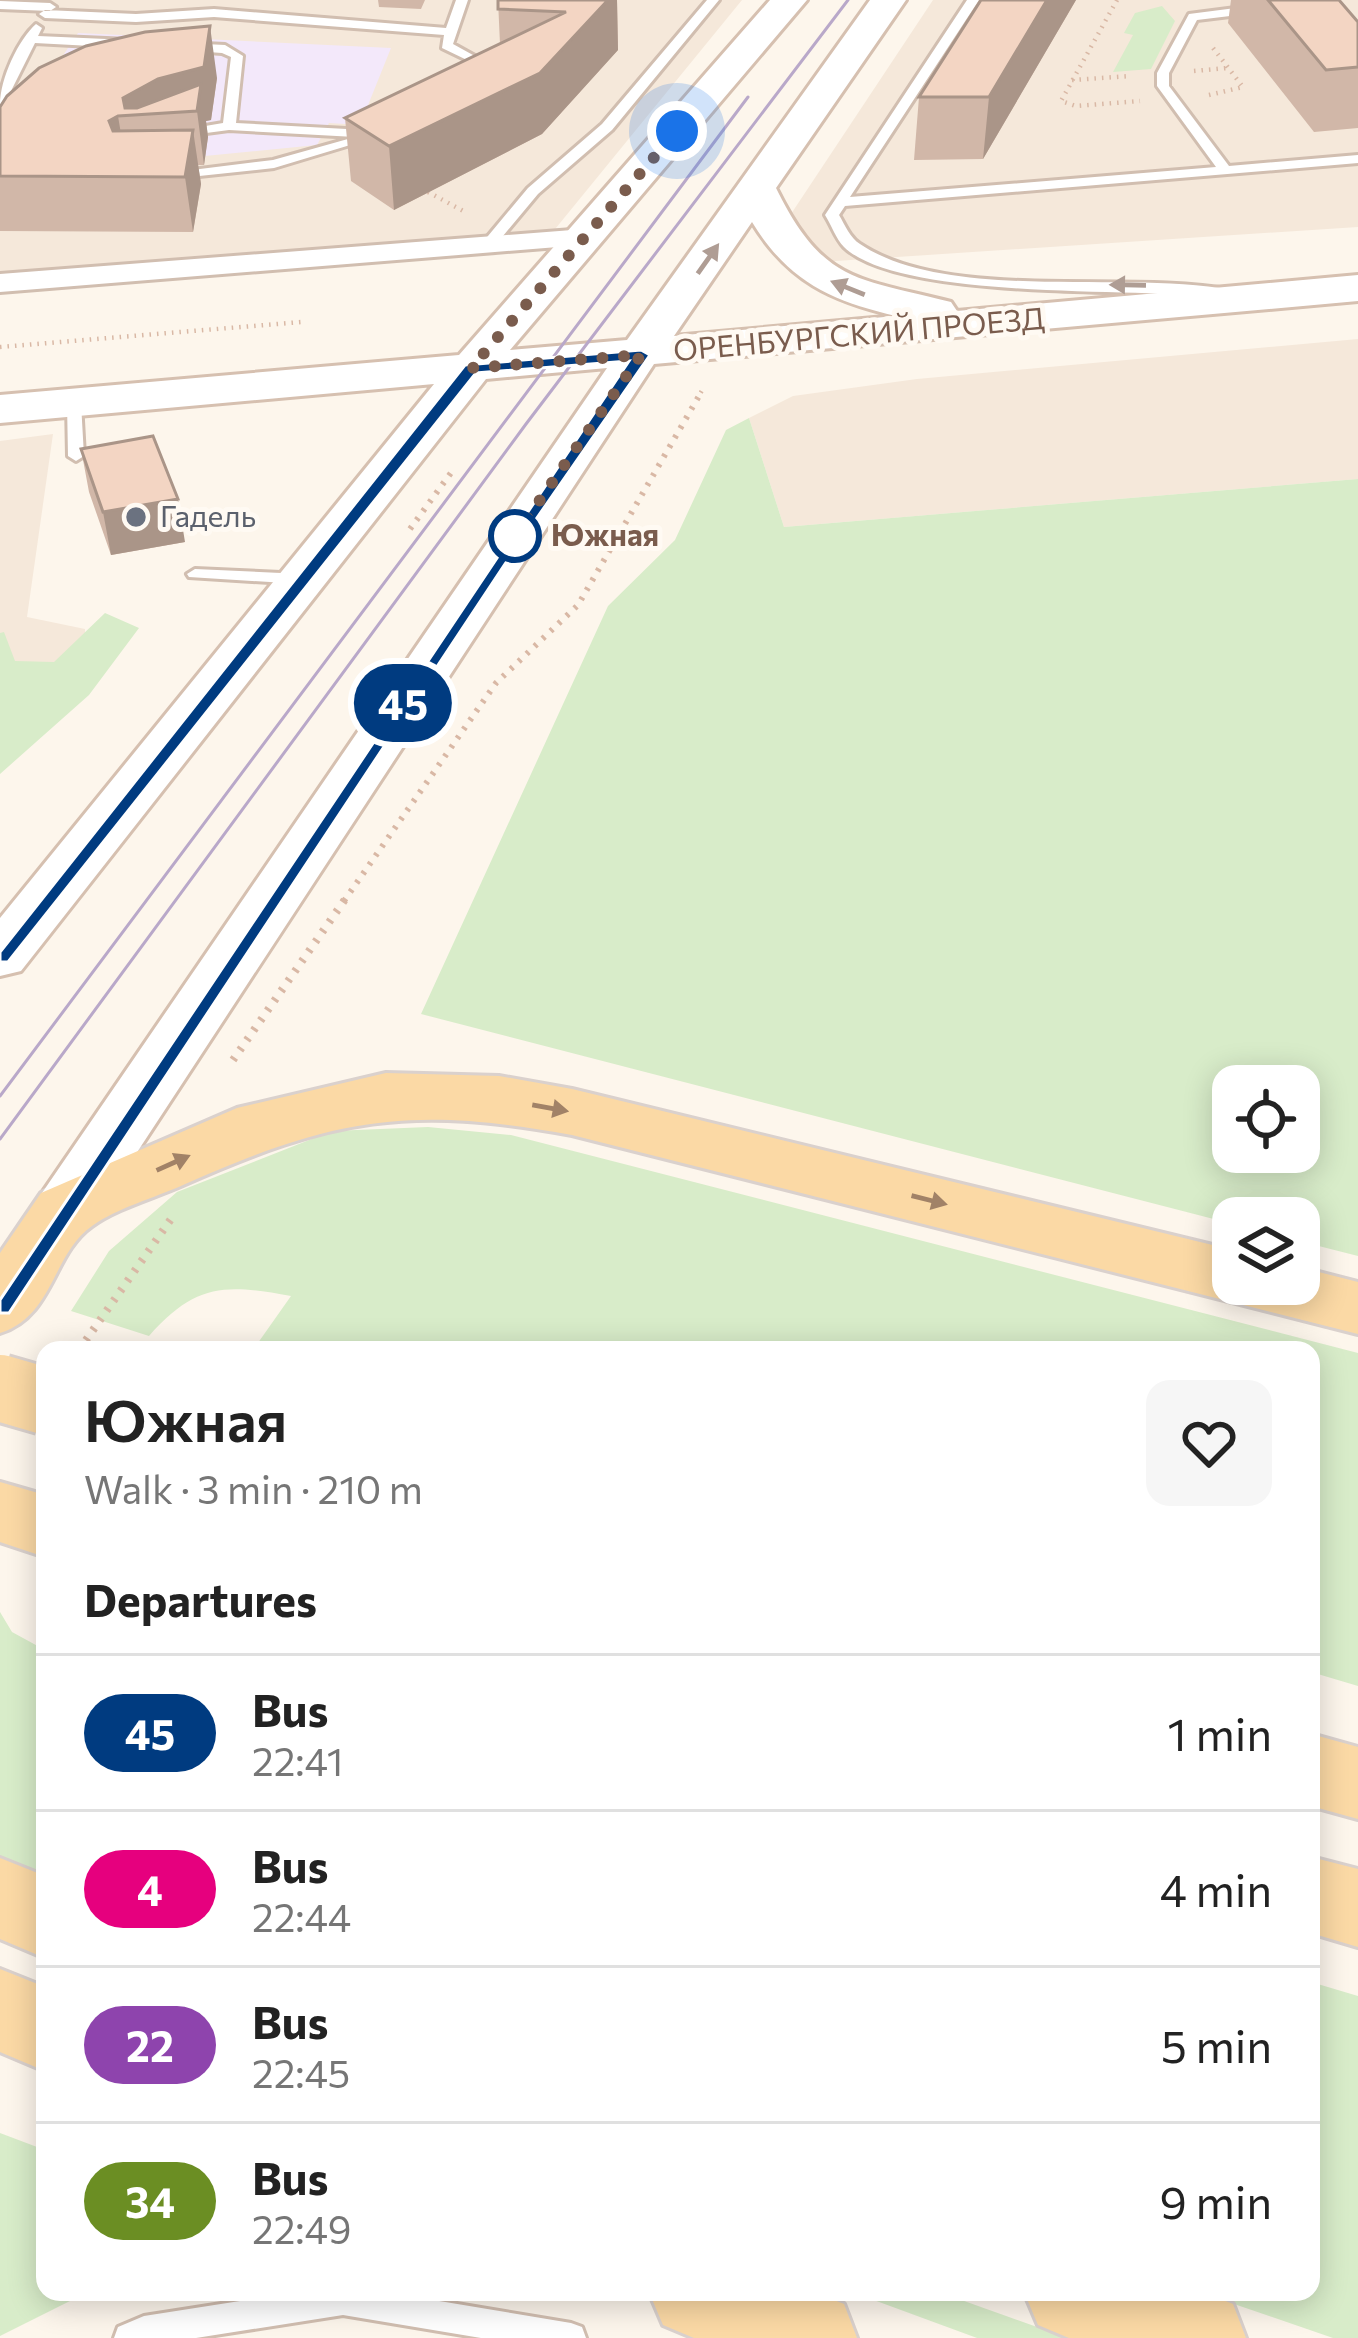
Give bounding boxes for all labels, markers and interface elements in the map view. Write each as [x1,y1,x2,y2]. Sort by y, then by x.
your location [647,101,707,161]
one-way arrow [696,243,719,276]
one-way arrow [1108,275,1146,295]
one-way arrow [829,278,865,297]
street label: ОРЕНБУРГСКИЙ ПРОЕЗД [672,298,1046,367]
place label: Гадель [160,496,256,533]
marker: Гадель [123,504,149,530]
marker: Южная [490,511,540,561]
place label: Южная [551,515,659,552]
line badge: 45 [349,664,457,742]
text: 45 [378,677,428,729]
map controls [1212,1065,1320,1305]
button: locate [1212,1065,1320,1173]
one-way arrow [531,1099,569,1118]
one-way arrow [155,1153,190,1173]
one-way arrow [910,1191,947,1210]
button: layers [1212,1197,1320,1305]
button: heart [1146,1380,1272,1506]
text: Южная [84,1384,287,1454]
text: Walk · 3 min · 210 m [84,1464,423,1512]
text: Departures [84,1571,317,1626]
text: Bus [252,1681,328,1736]
text: 1 min [1168,1705,1272,1760]
text: 45 [125,1707,175,1759]
text: 22:41 [252,1736,343,1784]
text: Bus [252,1837,328,1892]
text: 4 min [1160,1861,1272,1916]
text: 4 [137,1863,163,1915]
text: 22:44 [252,1892,351,1940]
text: Bus [252,1993,328,2048]
text: 5 min [1161,2017,1272,2072]
text: 22 [126,2019,174,2071]
text: 22:45 [252,2048,350,2096]
text: Bus [252,2149,328,2204]
text: 9 min [1159,2173,1272,2228]
text: 34 [125,2175,175,2227]
text: 22:49 [252,2204,352,2252]

